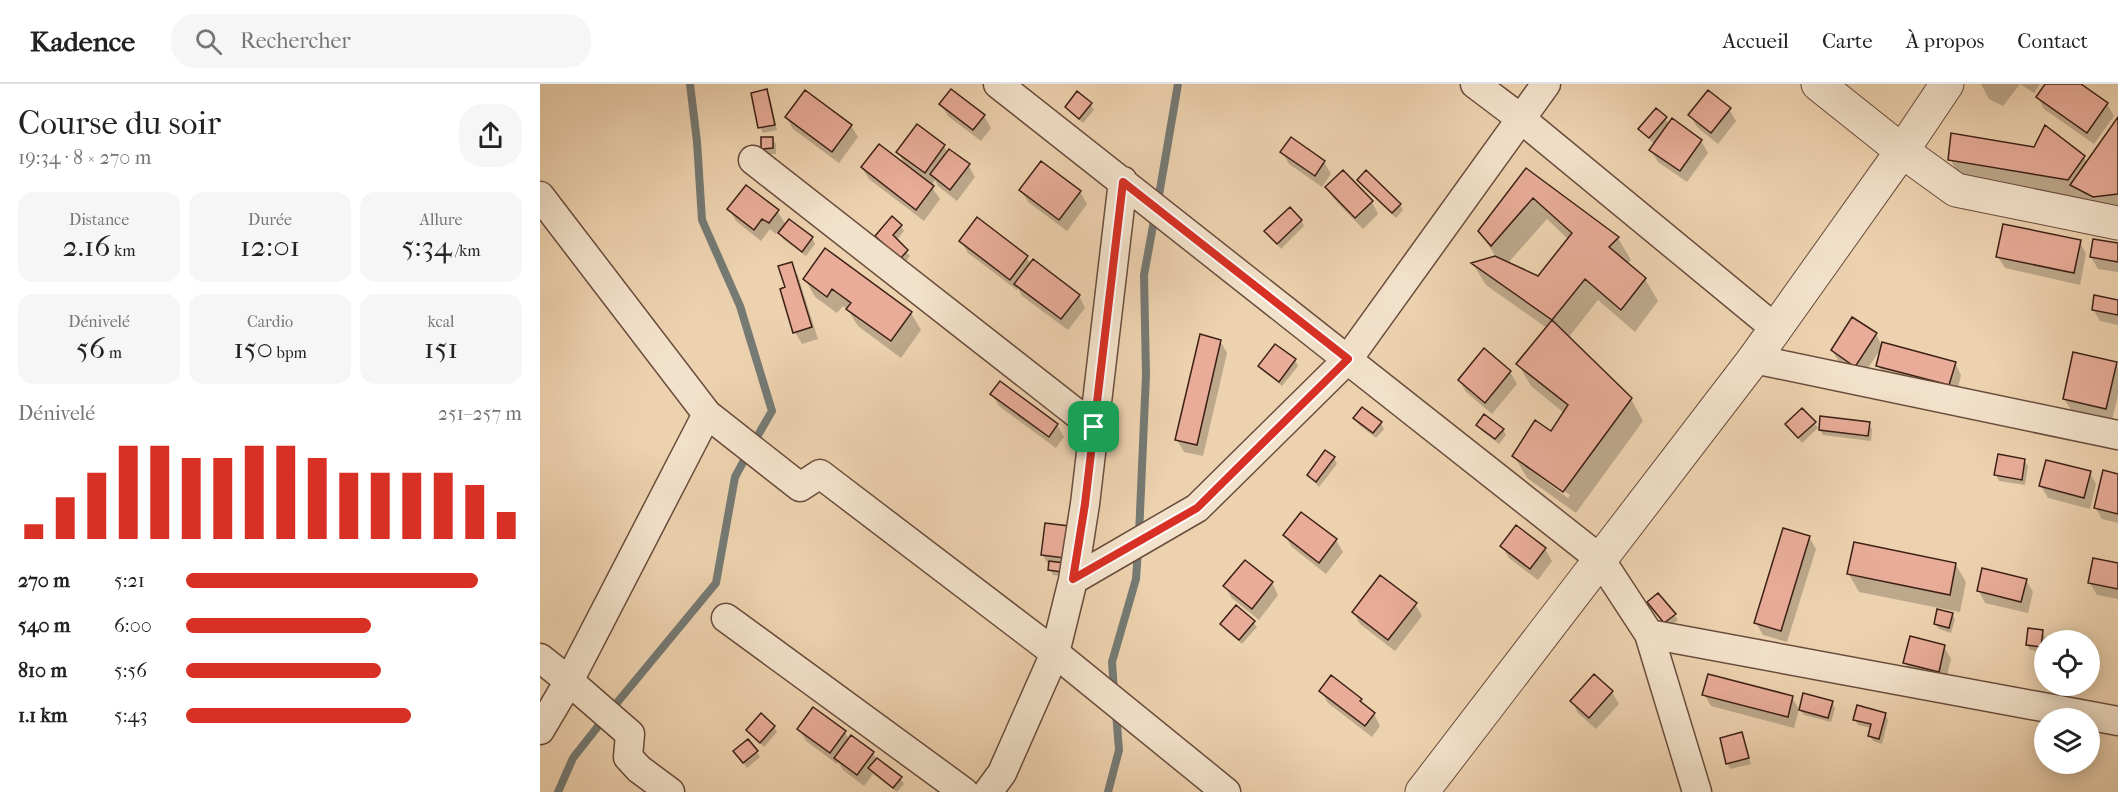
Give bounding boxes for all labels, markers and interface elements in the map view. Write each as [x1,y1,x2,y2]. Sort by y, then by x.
search box [171,14,591,68]
text: Kadence [30,25,135,58]
icon: search [192,25,225,58]
text: Rechercher [240,28,351,54]
text: Accueil [1723,29,1789,53]
text: Carte [1822,29,1873,53]
text: À propos [1906,29,1984,53]
text: Contact [2017,29,2088,53]
text: Course du soir [18,104,221,143]
button: share [459,104,522,167]
text: 19:34 · 8 × 270 m [18,146,151,169]
text: Distance [69,210,129,229]
text: Durée [248,210,292,229]
text: Allure [420,210,462,229]
text: 2.16 [62,229,111,264]
text: 12:01 [240,229,300,264]
text: 5:34 [401,229,452,264]
text: km [111,241,136,260]
text: /km [452,241,481,260]
text: Dénivelé [68,312,130,331]
text: Cardio [247,312,293,331]
text: kcal [428,312,454,331]
text: 56 [76,331,105,366]
text: 150 [233,331,273,366]
text: 151 [424,331,458,366]
text: m [105,343,122,362]
text: bpm [273,343,307,362]
pin [1068,401,1119,452]
text: Dénivelé [18,402,95,425]
text: 251–257 m [438,402,522,425]
icon: arrive [1077,410,1110,443]
text: 270 m [18,569,70,592]
text: 5:21 [114,569,145,592]
text: 540 m [18,614,70,637]
text: 6:00 [114,614,152,637]
map controls [2034,630,2100,774]
button: locate [2034,630,2100,696]
text: 810 m [18,659,67,682]
text: 5:56 [114,659,147,682]
text: 1.1 km [18,704,67,727]
text: 5:43 [114,704,148,727]
button: layers [2034,708,2100,774]

